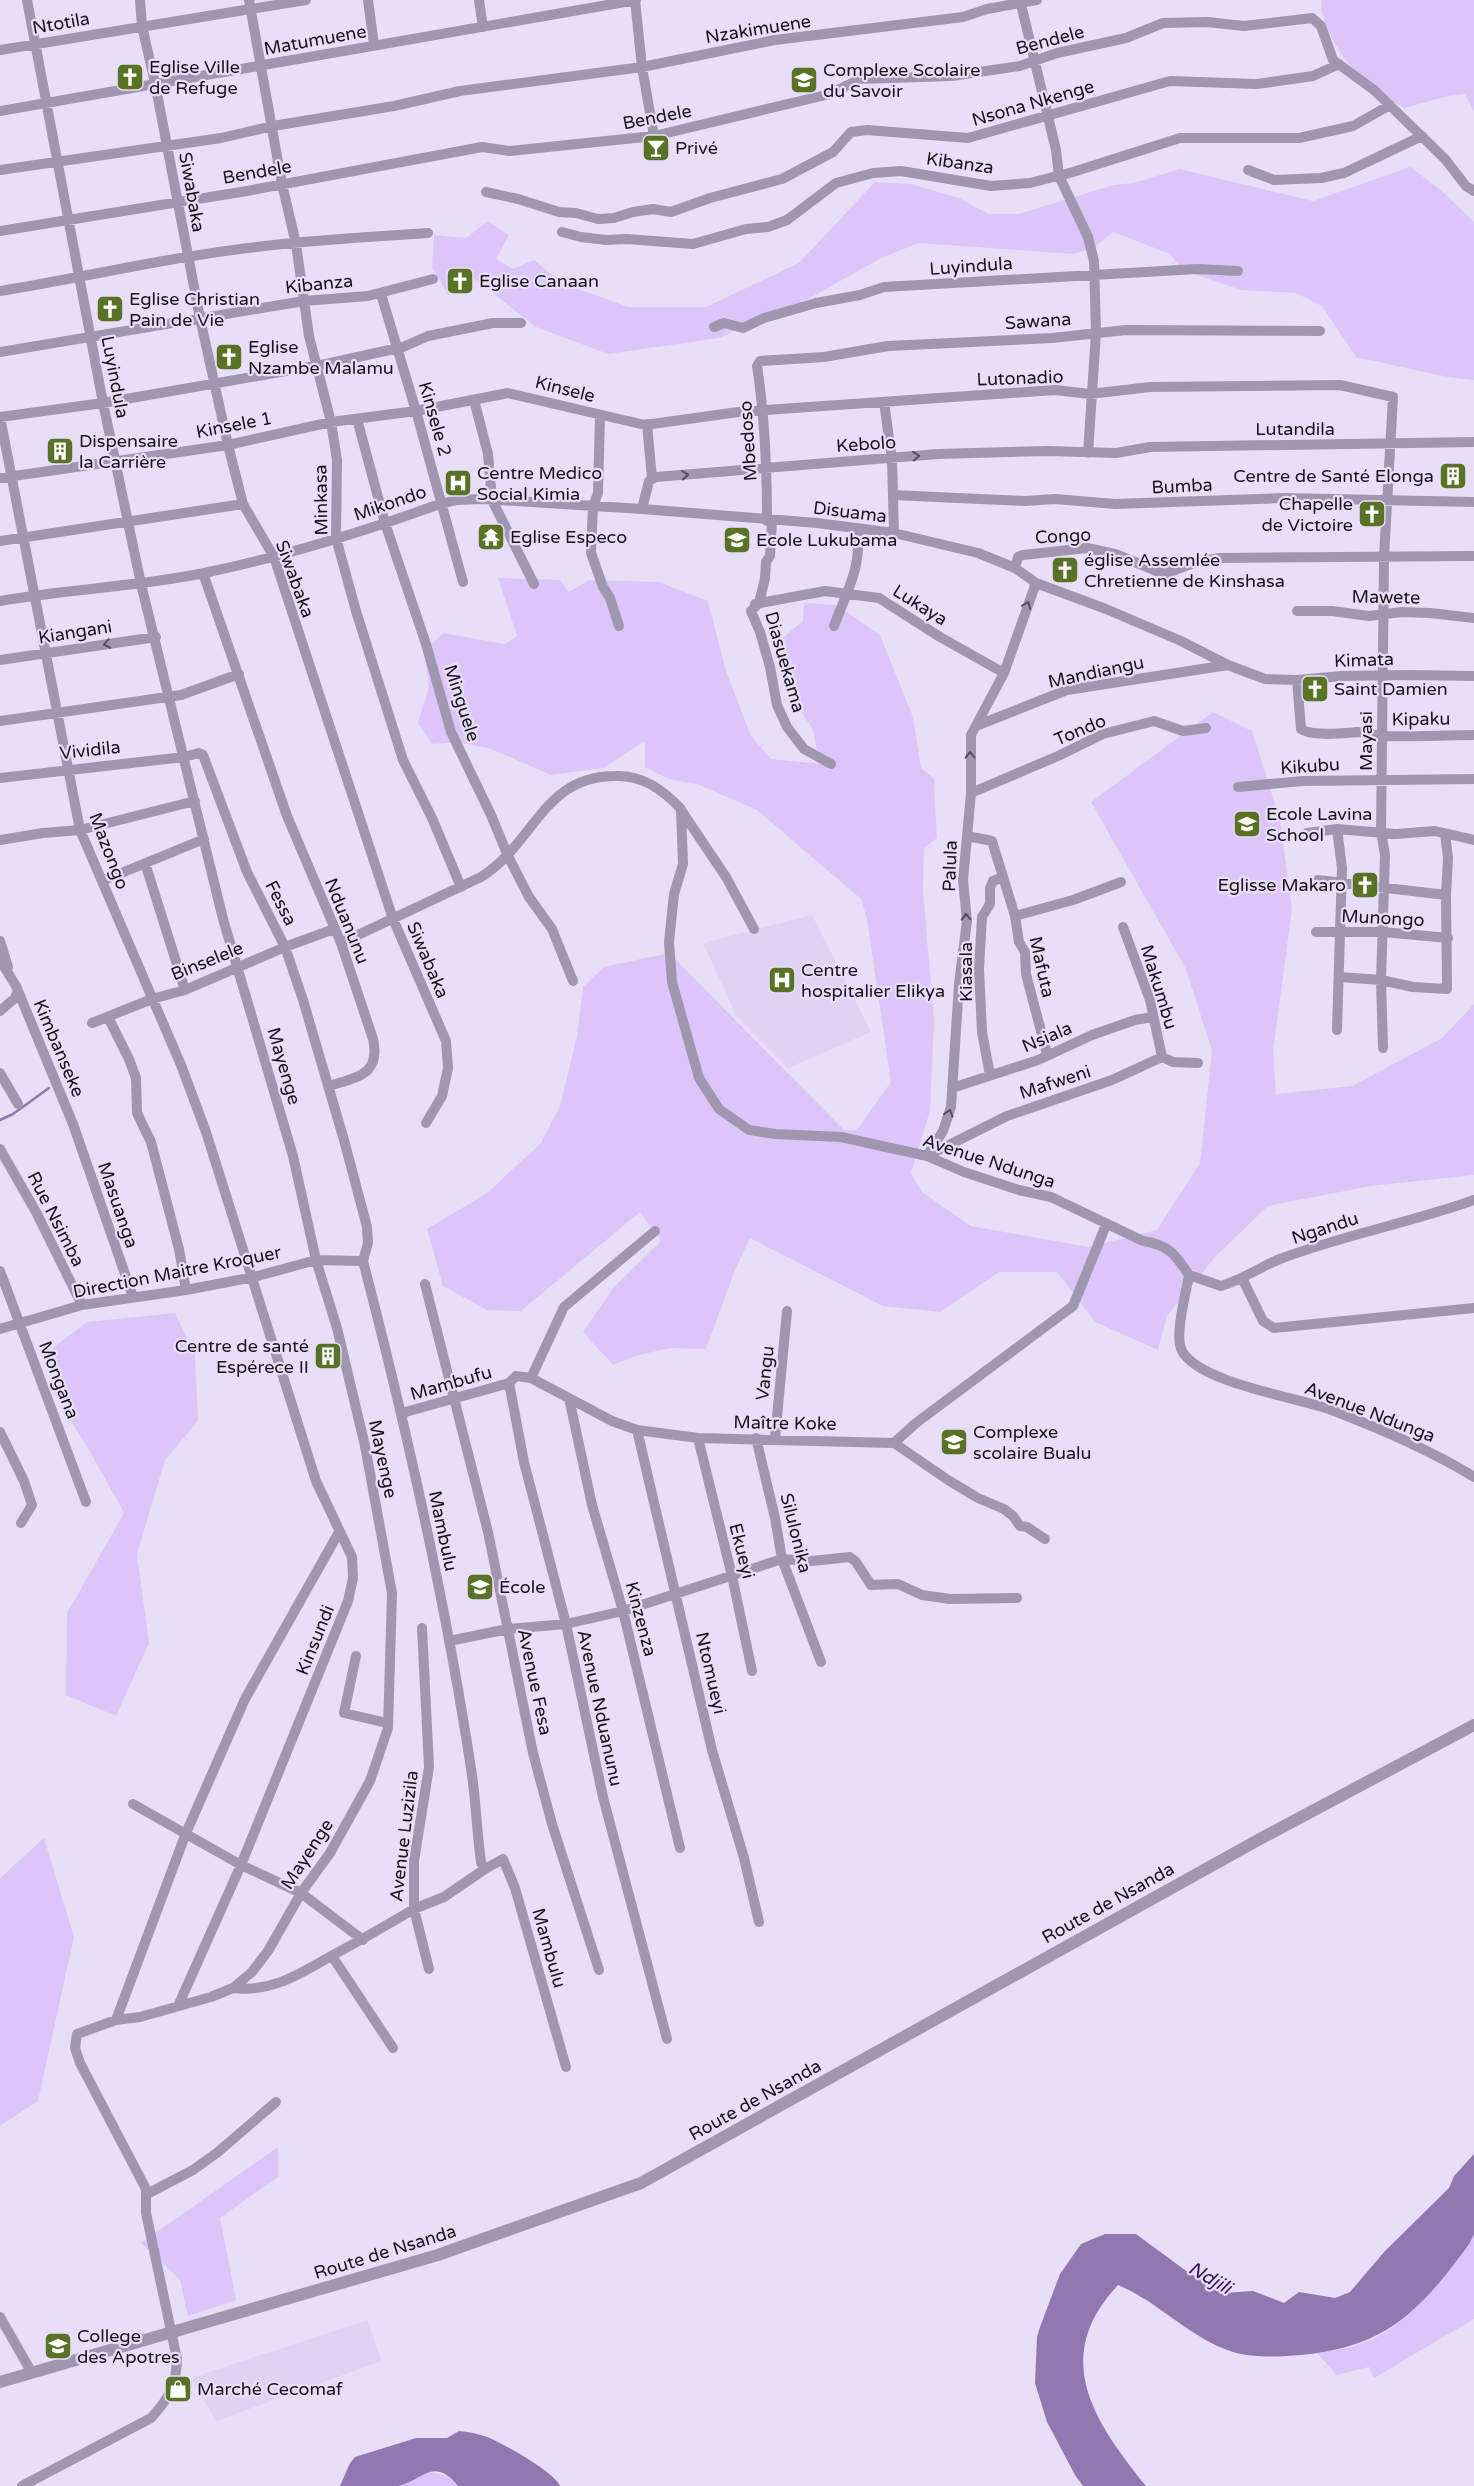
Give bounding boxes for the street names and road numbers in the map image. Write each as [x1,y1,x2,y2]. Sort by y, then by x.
street label: Ntotila [31,7,91,39]
street label: Nzakimuene [704,10,812,48]
street label: Matumuene [262,20,368,60]
street label: Bendele [1013,20,1087,60]
street label: Nsona Nkenge [969,75,1097,131]
street label: Bendele [621,100,693,134]
street label: Kibanza [925,147,995,179]
street label: Siwabaka [174,150,210,234]
street label: Bendele [221,155,293,189]
street label: Luyindula [929,252,1013,280]
street label: Kibanza [284,270,354,298]
street label: Sawana [1004,308,1072,334]
street label: Luyindula [96,334,134,420]
street label: Lutonadio [976,365,1064,391]
street label: Kinsele [533,371,597,407]
street label: Kinsele 2 [414,379,456,459]
street label: Mbedoso [734,400,762,482]
street label: Kinsele 1 [194,407,274,443]
street label: Lutandila [1255,418,1335,440]
street label: Kebolo [835,431,897,457]
street label: Minkasa [309,464,333,536]
street label: Bumba [1151,473,1213,499]
street label: Mikondo [351,480,429,526]
street label: Disuama [812,497,888,527]
street label: Congo [1034,524,1092,548]
street label: Siwabaka [271,537,319,621]
street label: Lukaya [888,580,952,630]
street label: Mawete [1352,585,1420,609]
street label: Diasuekama [760,609,810,715]
street label: Kiangani [36,615,114,649]
street label: Kimata [1334,648,1394,672]
street label: Mandiangu [1046,651,1146,693]
street label: Minguele [439,662,485,744]
street label: Kipaku [1391,707,1451,731]
street label: Tondo [1051,709,1109,751]
street label: Mayasi [1355,711,1377,771]
street label: Vividila [58,736,122,764]
street label: Kikubu [1279,753,1341,779]
street label: Mazongo [84,809,134,893]
street label: Palula [938,840,962,892]
street label: Nduanunu [320,875,374,967]
street label: Fessa [260,877,302,929]
street label: Munongo [1341,905,1425,931]
street label: Siwabaka [402,918,454,1002]
street label: Mafuta [1024,934,1060,1000]
street label: Binselele [168,937,246,985]
street label: Kiasala [955,942,977,1002]
street label: Makumbu [1136,942,1182,1032]
street label: Kimbanseke [29,996,89,1100]
street label: Nsiala [1019,1017,1075,1057]
street label: Mayenge [262,1025,306,1107]
street label: Mafweni [1016,1060,1094,1104]
street label: Avenue Ndunga [920,1129,1058,1193]
street label: Masuanga [93,1159,143,1251]
street label: Rue Nsimba [23,1168,89,1270]
street label: Ngandu [1289,1207,1361,1249]
street label: Direction Maitre Kroquer [71,1241,283,1303]
street label: Mongana [34,1338,84,1422]
street label: Vangu [751,1345,779,1401]
street label: Mambufu [408,1361,494,1405]
street label: Avenue Ndunga [1302,1377,1438,1447]
street label: Maître Koke [733,1411,837,1435]
street label: Mayenge [364,1418,402,1500]
street label: Mambulu [424,1489,462,1573]
street label: Silulonika [775,1491,817,1575]
street label: Ekueyi [724,1521,760,1581]
street label: Kinzenza [620,1579,662,1659]
street label: Kinsundi [291,1602,339,1678]
street label: Avenue Fesa [513,1627,557,1737]
street label: Avenue Nduanunu [573,1628,627,1788]
street label: Ntomueyi [691,1630,731,1716]
street label: Avenue Luzizila [385,1769,423,1903]
street label: Mayenge [276,1815,338,1893]
street label: Route de Nsanda [1038,1857,1178,1949]
street label: Mambulu [527,1906,571,1990]
street label: Route de Nsanda [685,2054,825,2146]
street label: Route de Nsanda [311,2220,459,2284]

